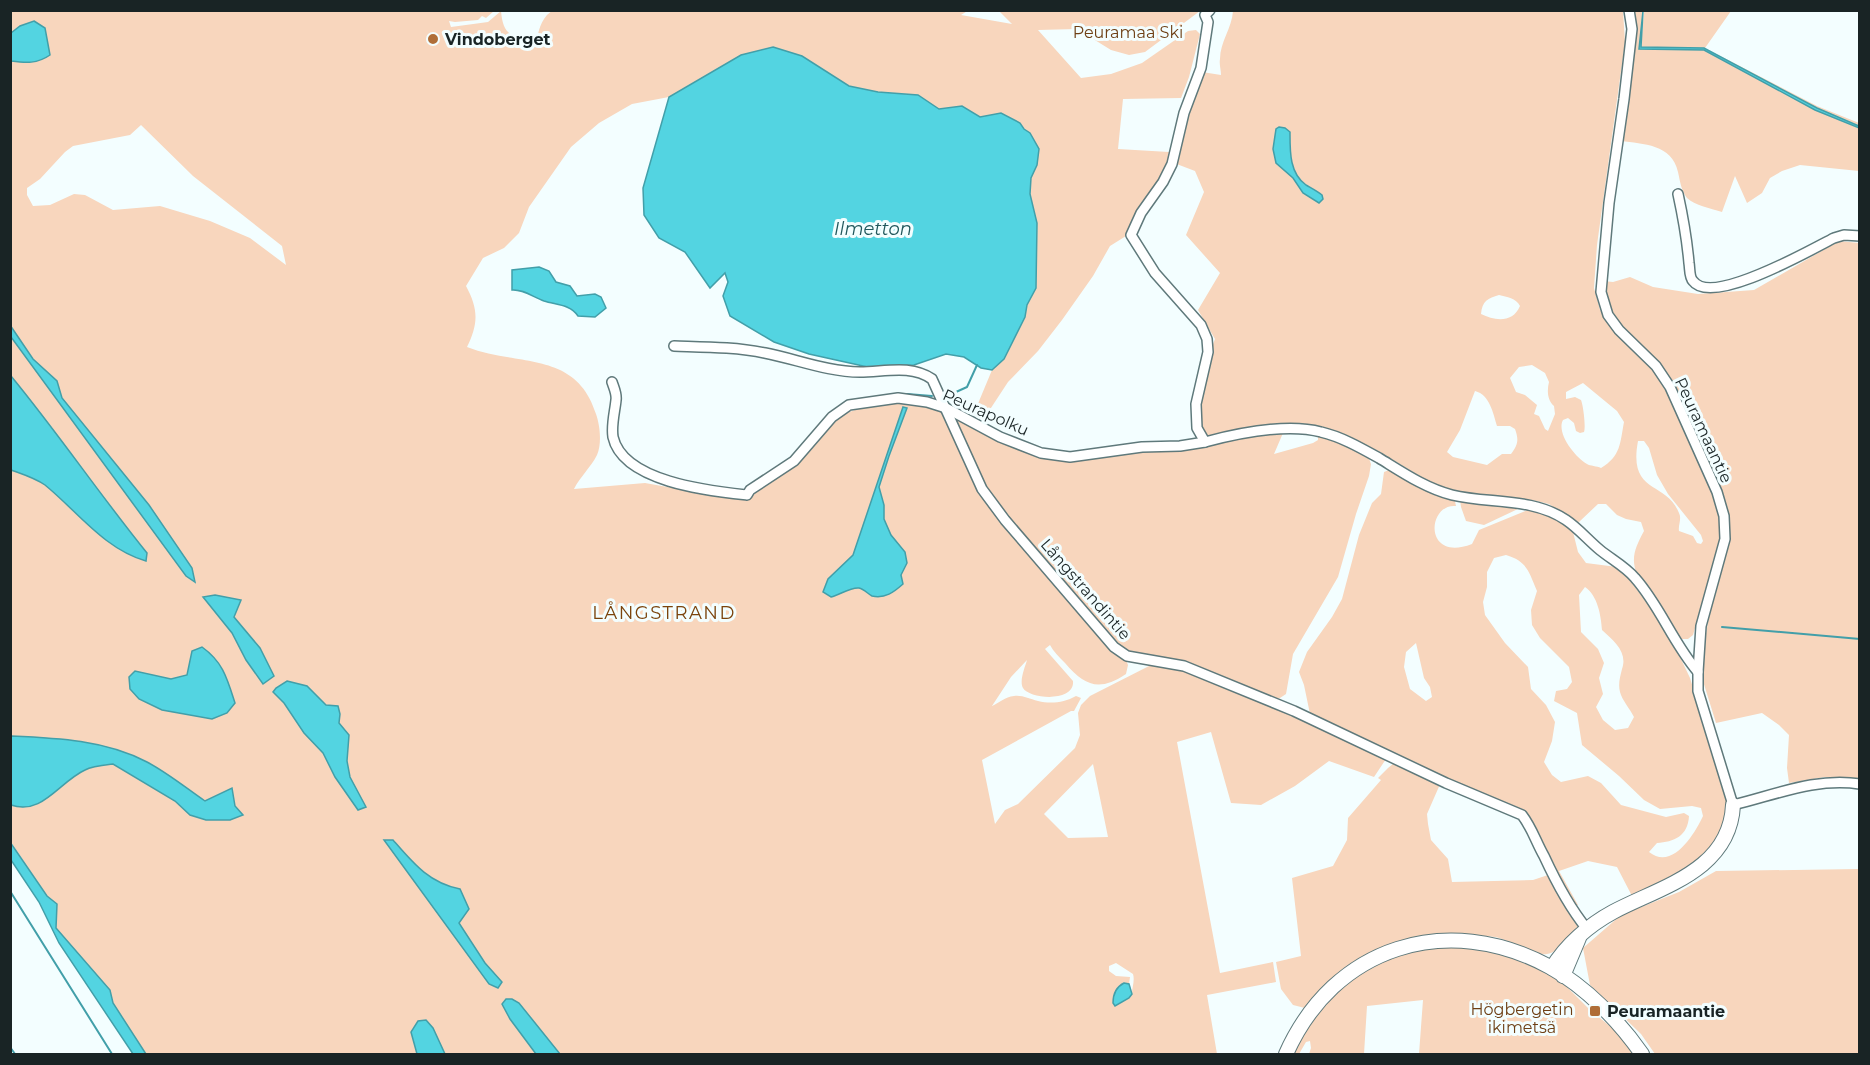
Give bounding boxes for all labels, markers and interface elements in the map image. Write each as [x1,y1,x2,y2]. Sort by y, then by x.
park label: Peuramaa Ski [1073,23,1183,42]
place label: Vindoberget [444,30,551,49]
marker: Vindoberget [426,32,440,46]
water label: Ilmetton [834,218,912,240]
street label: Peuramaantie [1671,375,1736,486]
street label: Peurapolku [940,385,1032,440]
street label: Långstrandintie [1037,535,1135,644]
district label: LÅNGSTRAND [592,601,736,624]
park label: Högbergetin ikimetsä [1471,1000,1573,1037]
place label: Peuramaantie [1607,1002,1725,1021]
marker: Peuramaantie [1588,1004,1602,1018]

